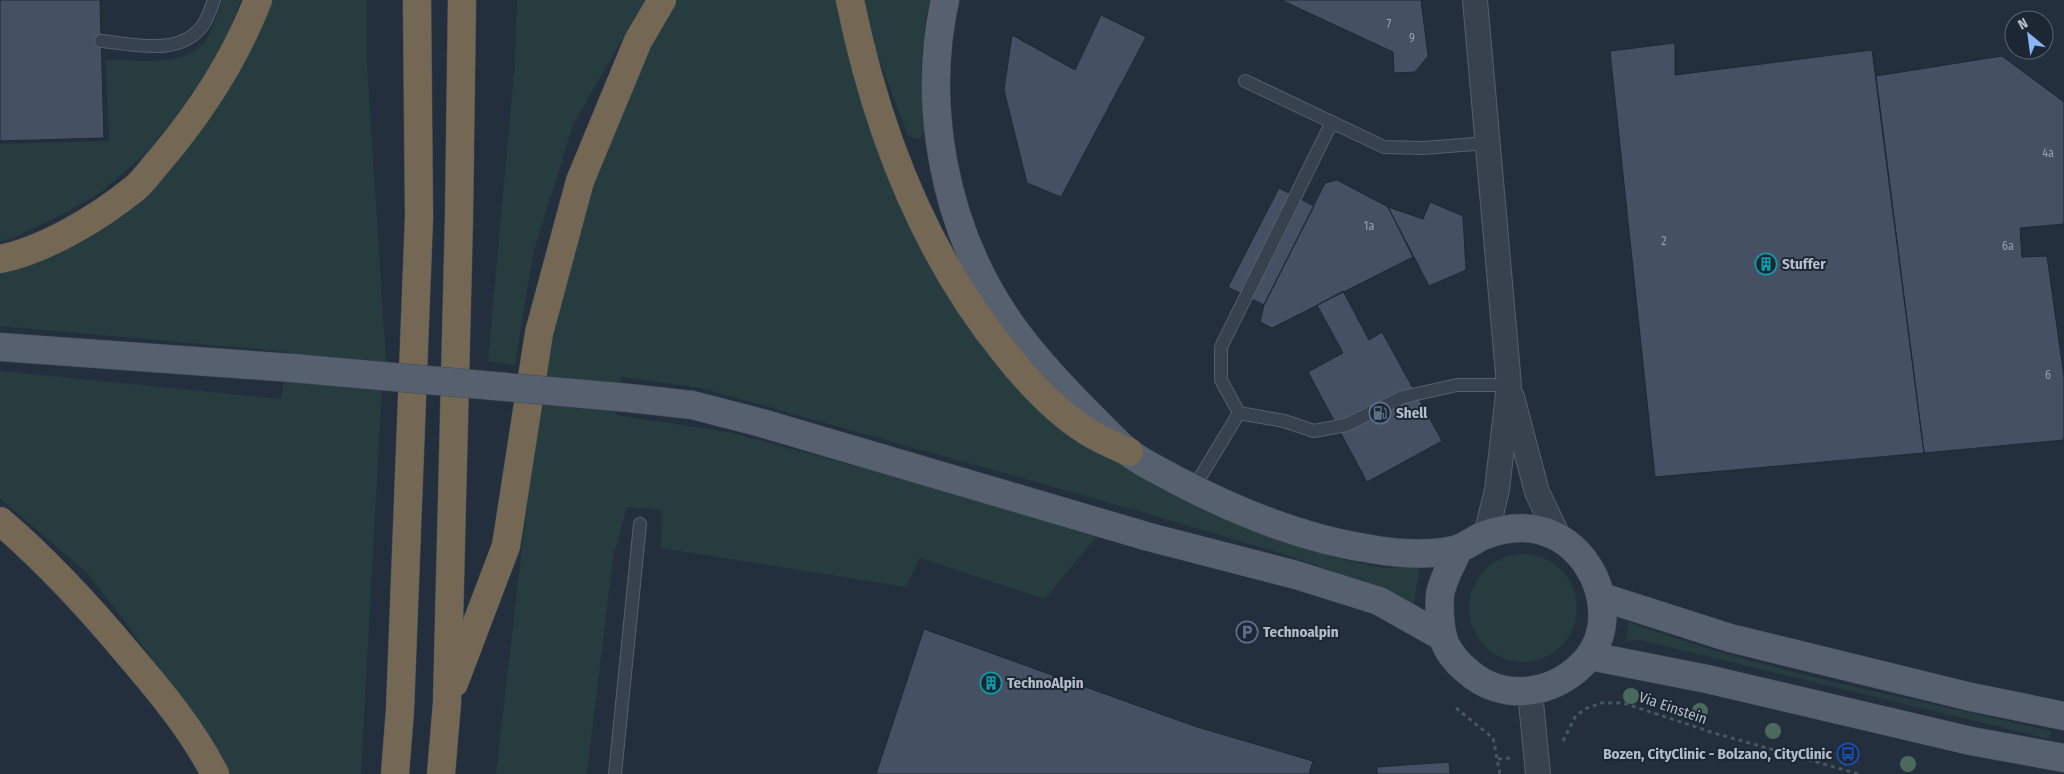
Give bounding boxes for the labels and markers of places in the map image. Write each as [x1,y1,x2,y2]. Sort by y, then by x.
building icon: Stuffer [1754,252,1778,276]
place label: Stuffer [1782,255,1826,273]
fuel station icon: Shell [1368,401,1392,425]
place label: Shell [1396,404,1428,422]
parking icon: Technoalpin [1235,620,1259,644]
place label: Technoalpin [1263,623,1339,641]
building icon: TechnoAlpin [979,671,1003,695]
place label: TechnoAlpin [1007,674,1084,692]
bus stop icon: Bozen, CityClinic - Bolzano, CityClinic [1836,742,1860,766]
place label: Bozen, CityClinic - Bolzano, CityClinic [1603,745,1832,763]

